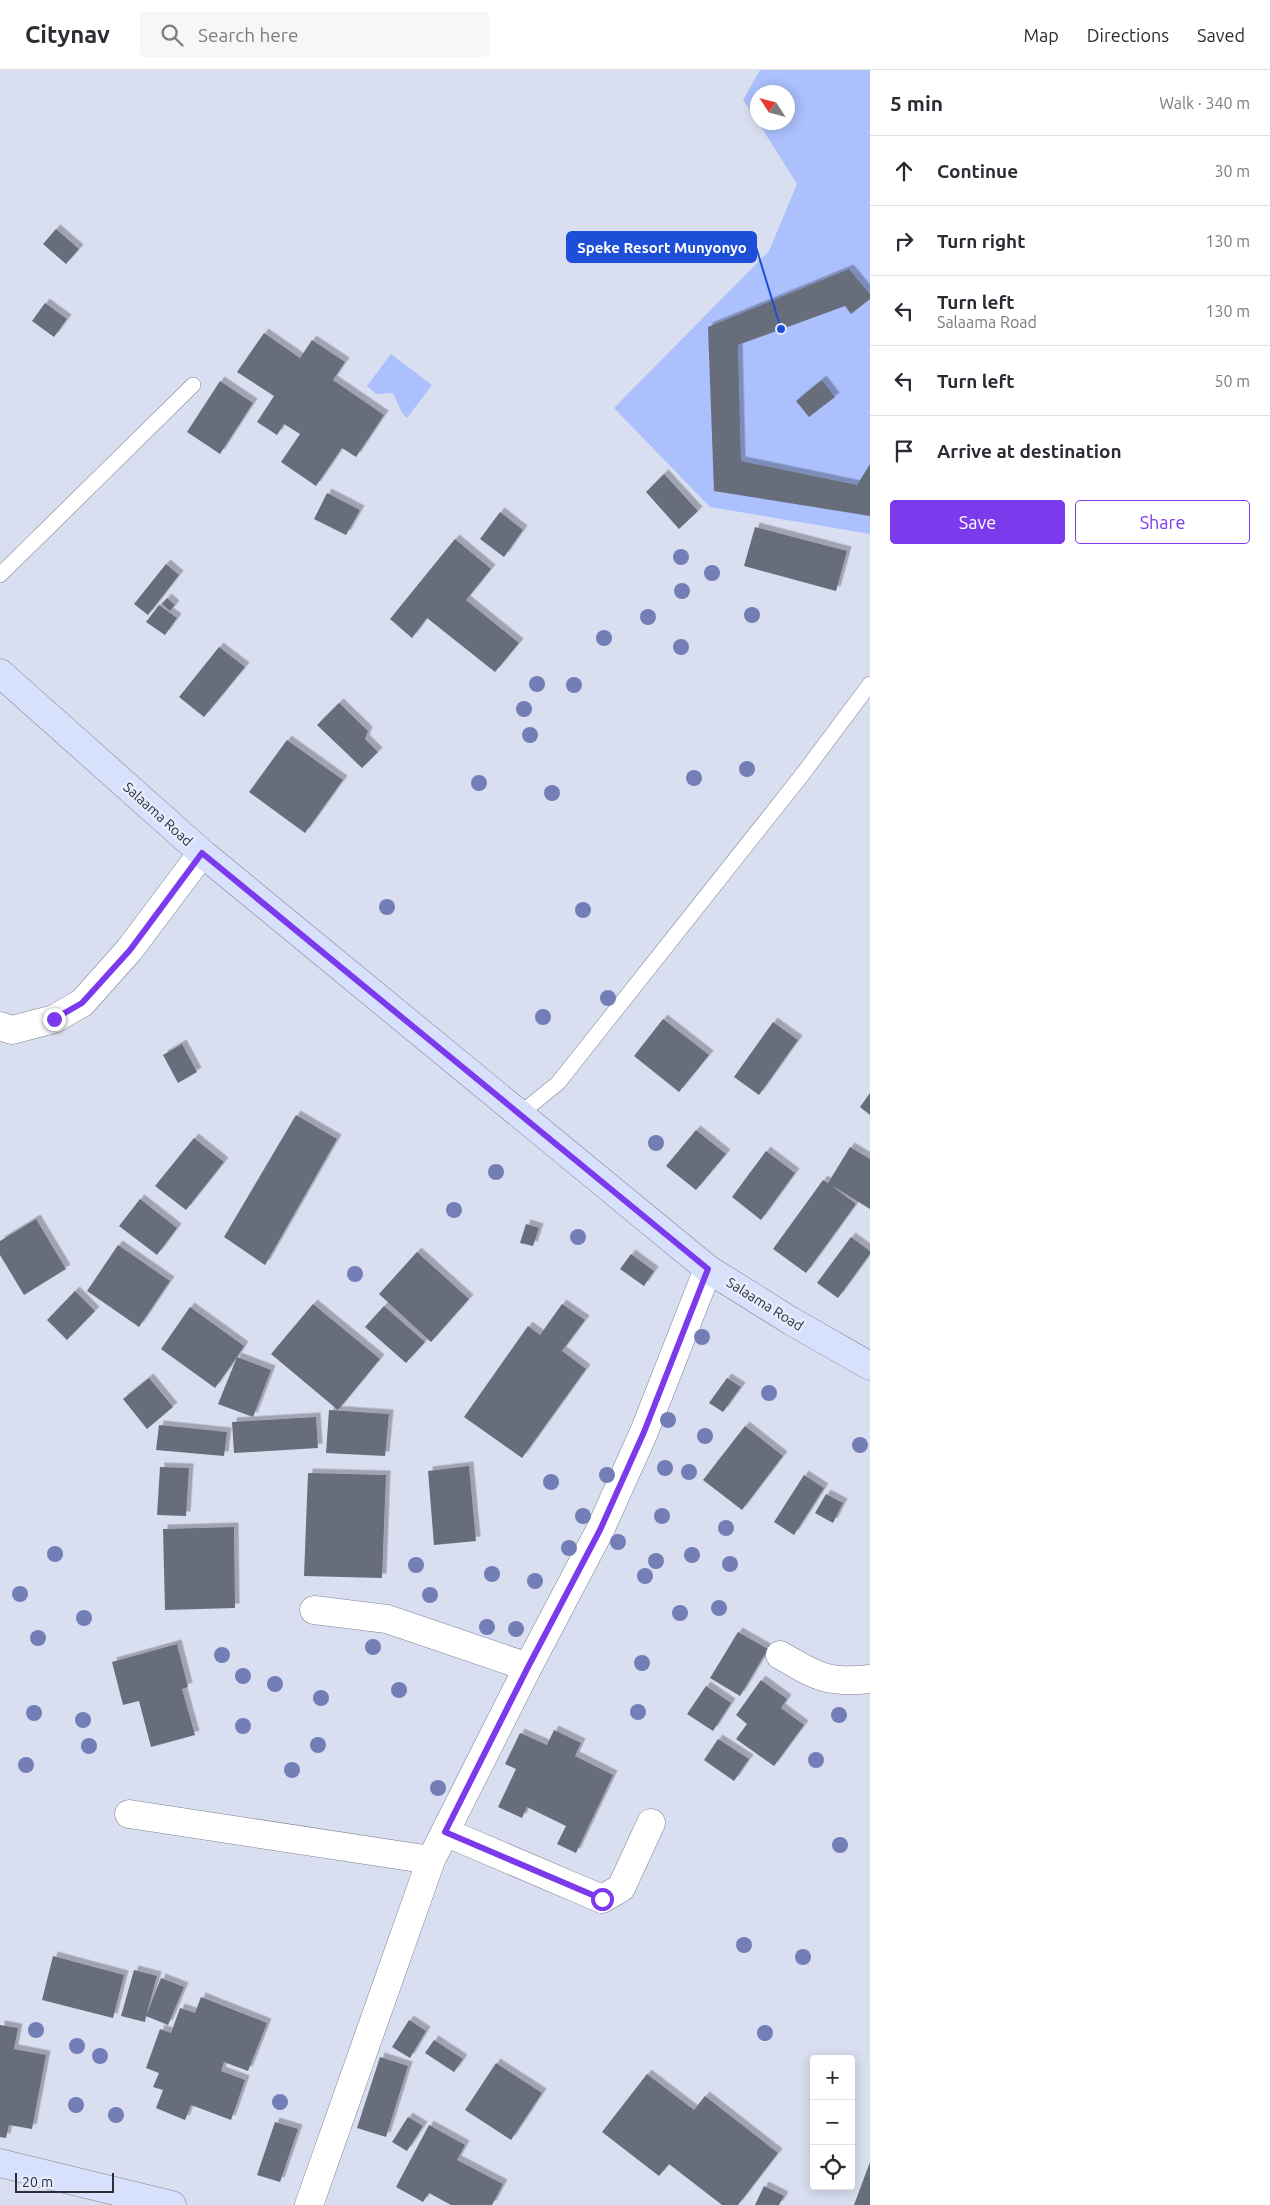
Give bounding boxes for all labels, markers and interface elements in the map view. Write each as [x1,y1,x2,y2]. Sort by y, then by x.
search box [140,12,490,57]
text: Citynav [25,21,110,48]
icon: search [158,21,186,49]
text: Search here [198,24,298,46]
text: Map [1023,25,1059,45]
text: Directions [1087,25,1169,45]
text: Saved [1197,25,1245,45]
north arrow [750,85,795,130]
text: 5 min [890,91,943,115]
text: Walk · 340 m [1159,94,1250,112]
icon: ahead [890,157,918,185]
text: Continue [937,160,1018,182]
text: 30 m [1214,162,1250,180]
icon: right [890,227,918,255]
text: Turn right [937,230,1025,252]
callout: Speke Resort Munyonyo [567,232,756,262]
text: 130 m [1205,232,1250,250]
text: Speke Resort Munyonyo [577,239,747,256]
text: Turn left [937,291,1015,313]
icon: left [890,297,918,325]
text: 130 m [1205,302,1250,320]
text: Salaama Road [937,313,1037,331]
icon: left [890,367,918,395]
text: Turn left [937,370,1015,392]
text: 50 m [1214,372,1250,390]
icon: arrive [890,437,918,465]
text: Arrive at destination [937,440,1122,462]
button: Save [890,500,1065,544]
button: Share [1075,500,1250,544]
street label: Salaama Road [120,779,196,849]
route end [43,1008,66,1031]
street label: Salaama Road [724,1274,806,1334]
route start [591,1888,614,1911]
map controls [810,2055,855,2190]
button: + [810,2055,855,2100]
button: − [810,2100,855,2145]
button: locate [810,2145,855,2190]
scale bar [15,2170,114,2193]
text: 20 m [22,2174,53,2190]

